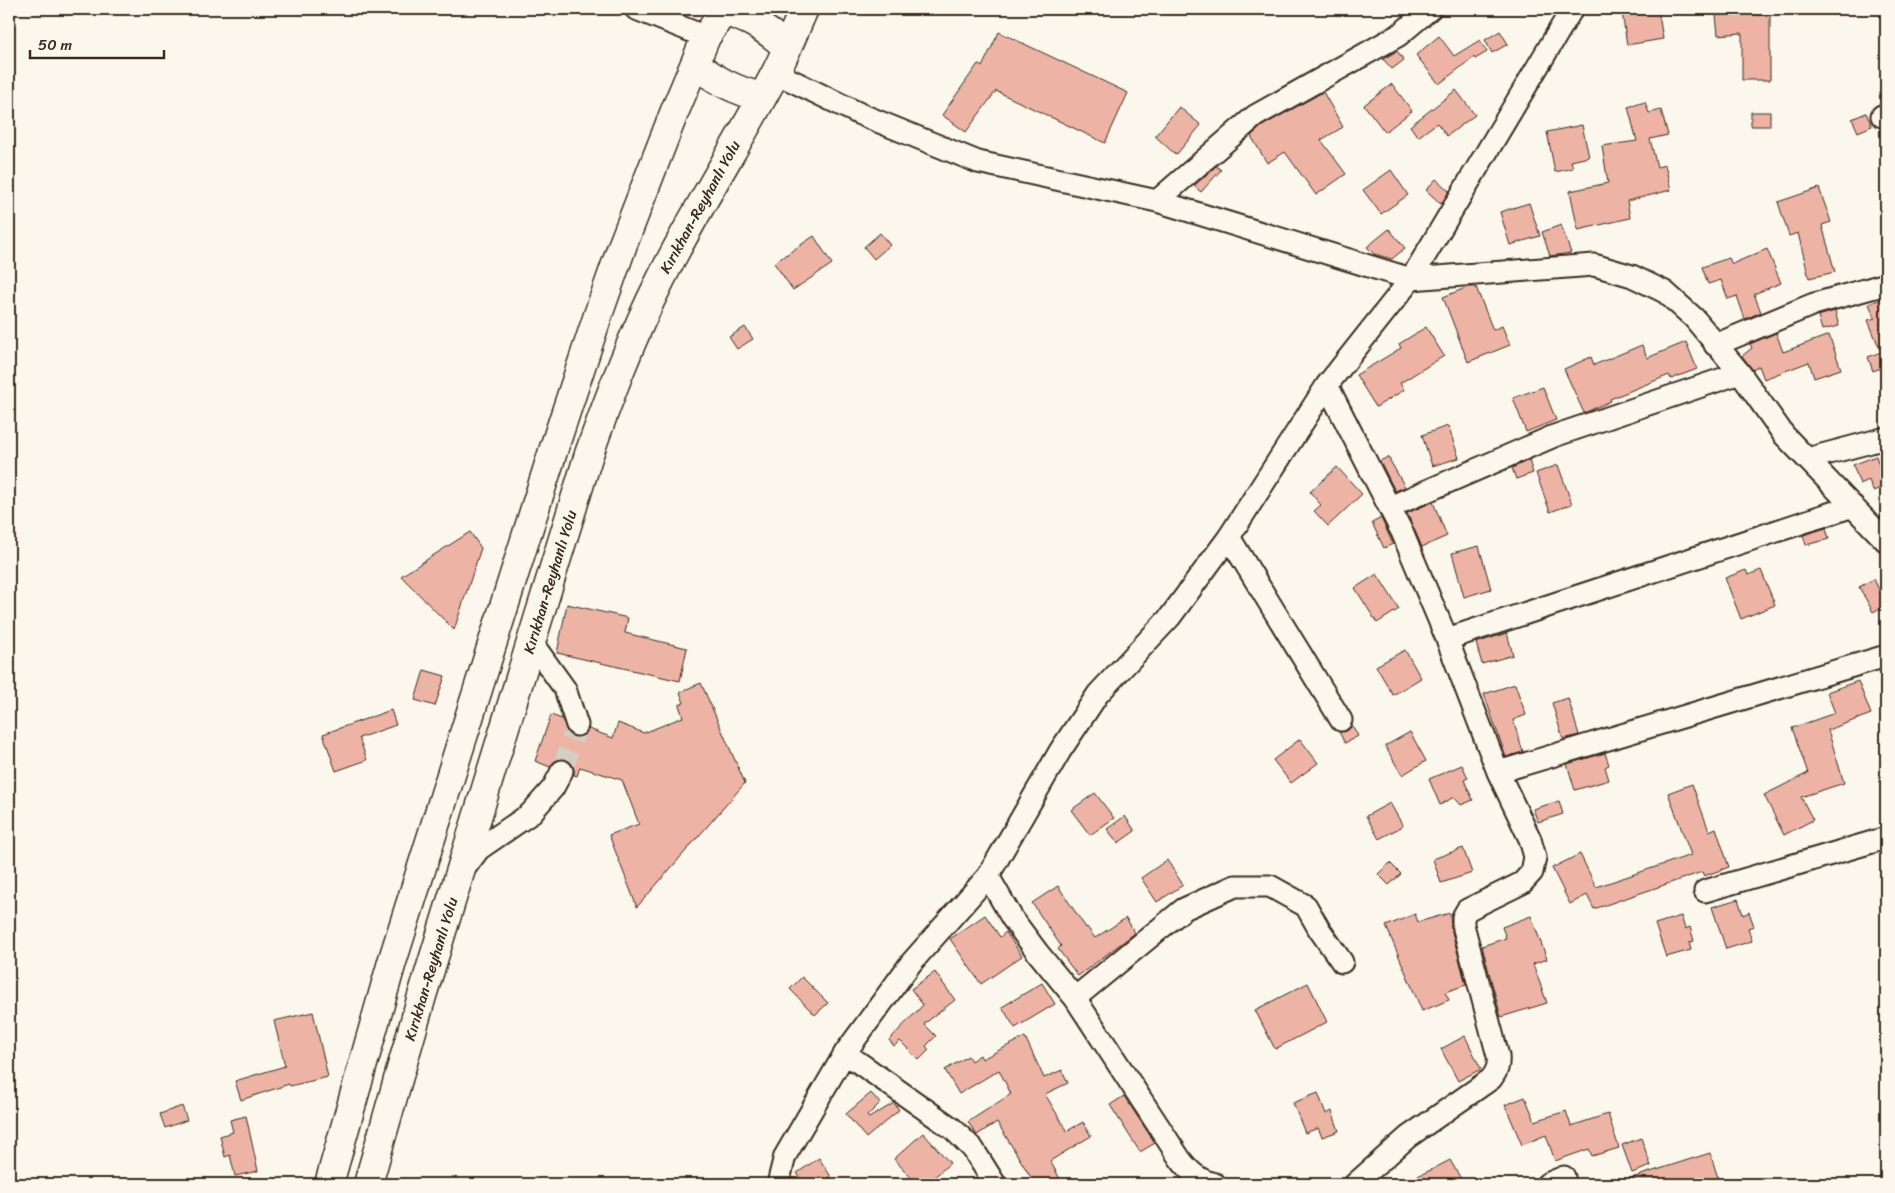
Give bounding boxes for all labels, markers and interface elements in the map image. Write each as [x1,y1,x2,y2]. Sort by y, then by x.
scale bar [30,28,164,60]
text: 50 m [38,32,73,58]
street label: Kırıkhan-Reyhanlı Yolu [652,136,748,278]
street label: Kırıkhan-Reyhanlı Yolu [516,507,584,657]
street label: Kırıkhan-Reyhanlı Yolu [397,894,465,1044]

